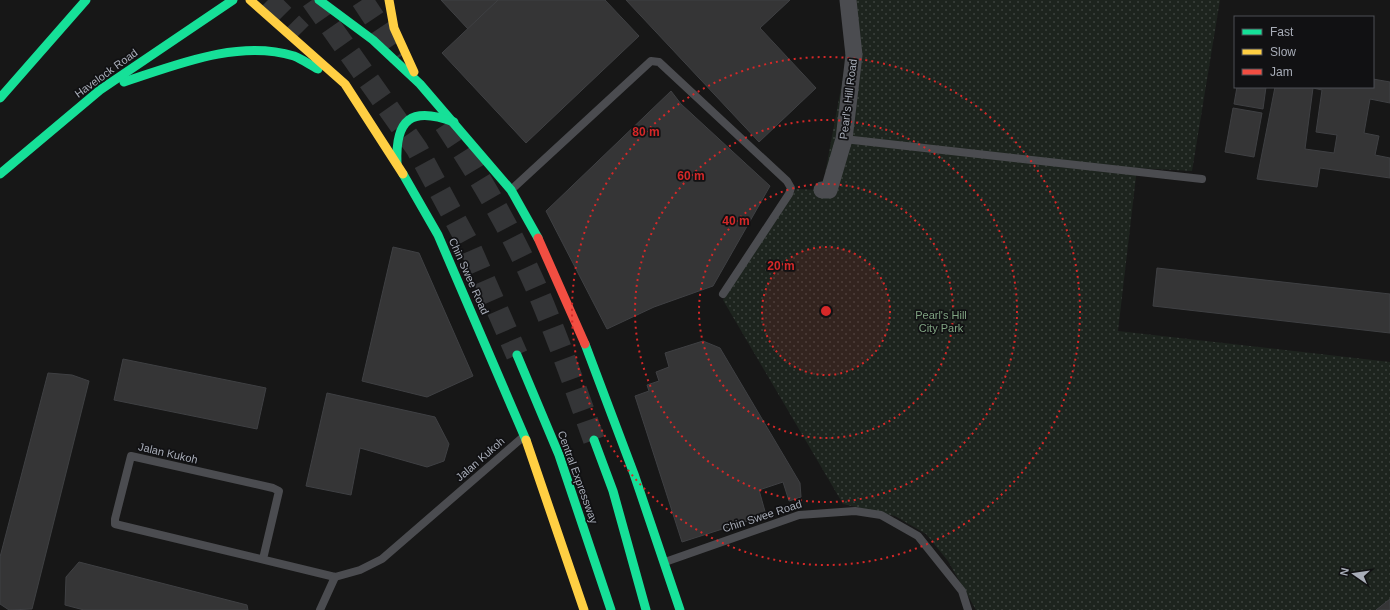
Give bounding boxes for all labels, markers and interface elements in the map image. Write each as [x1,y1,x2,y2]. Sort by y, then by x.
legend [1234,16,1374,88]
text: Fast [1270,25,1294,39]
text: Slow [1270,45,1296,59]
street label: Havelock Road [72,46,140,100]
street label: Pearl's Hill Road [837,58,859,140]
text: Jam [1270,65,1293,79]
text: 80 m [632,125,660,139]
text: 60 m [677,169,705,183]
text: 40 m [722,214,750,228]
street label: Chin Swee Road [447,236,491,316]
text: 20 m [767,259,795,273]
centre of rings [819,304,833,318]
park label: Pearl's Hill City Park [915,309,967,334]
street label: Central Expressway [556,429,601,525]
street label: Jalan Kukoh [453,435,507,483]
street label: Jalan Kukoh [137,440,199,466]
street label: Chin Swee Road [721,498,803,534]
north arrow [1334,554,1374,594]
text: N [1338,566,1351,577]

